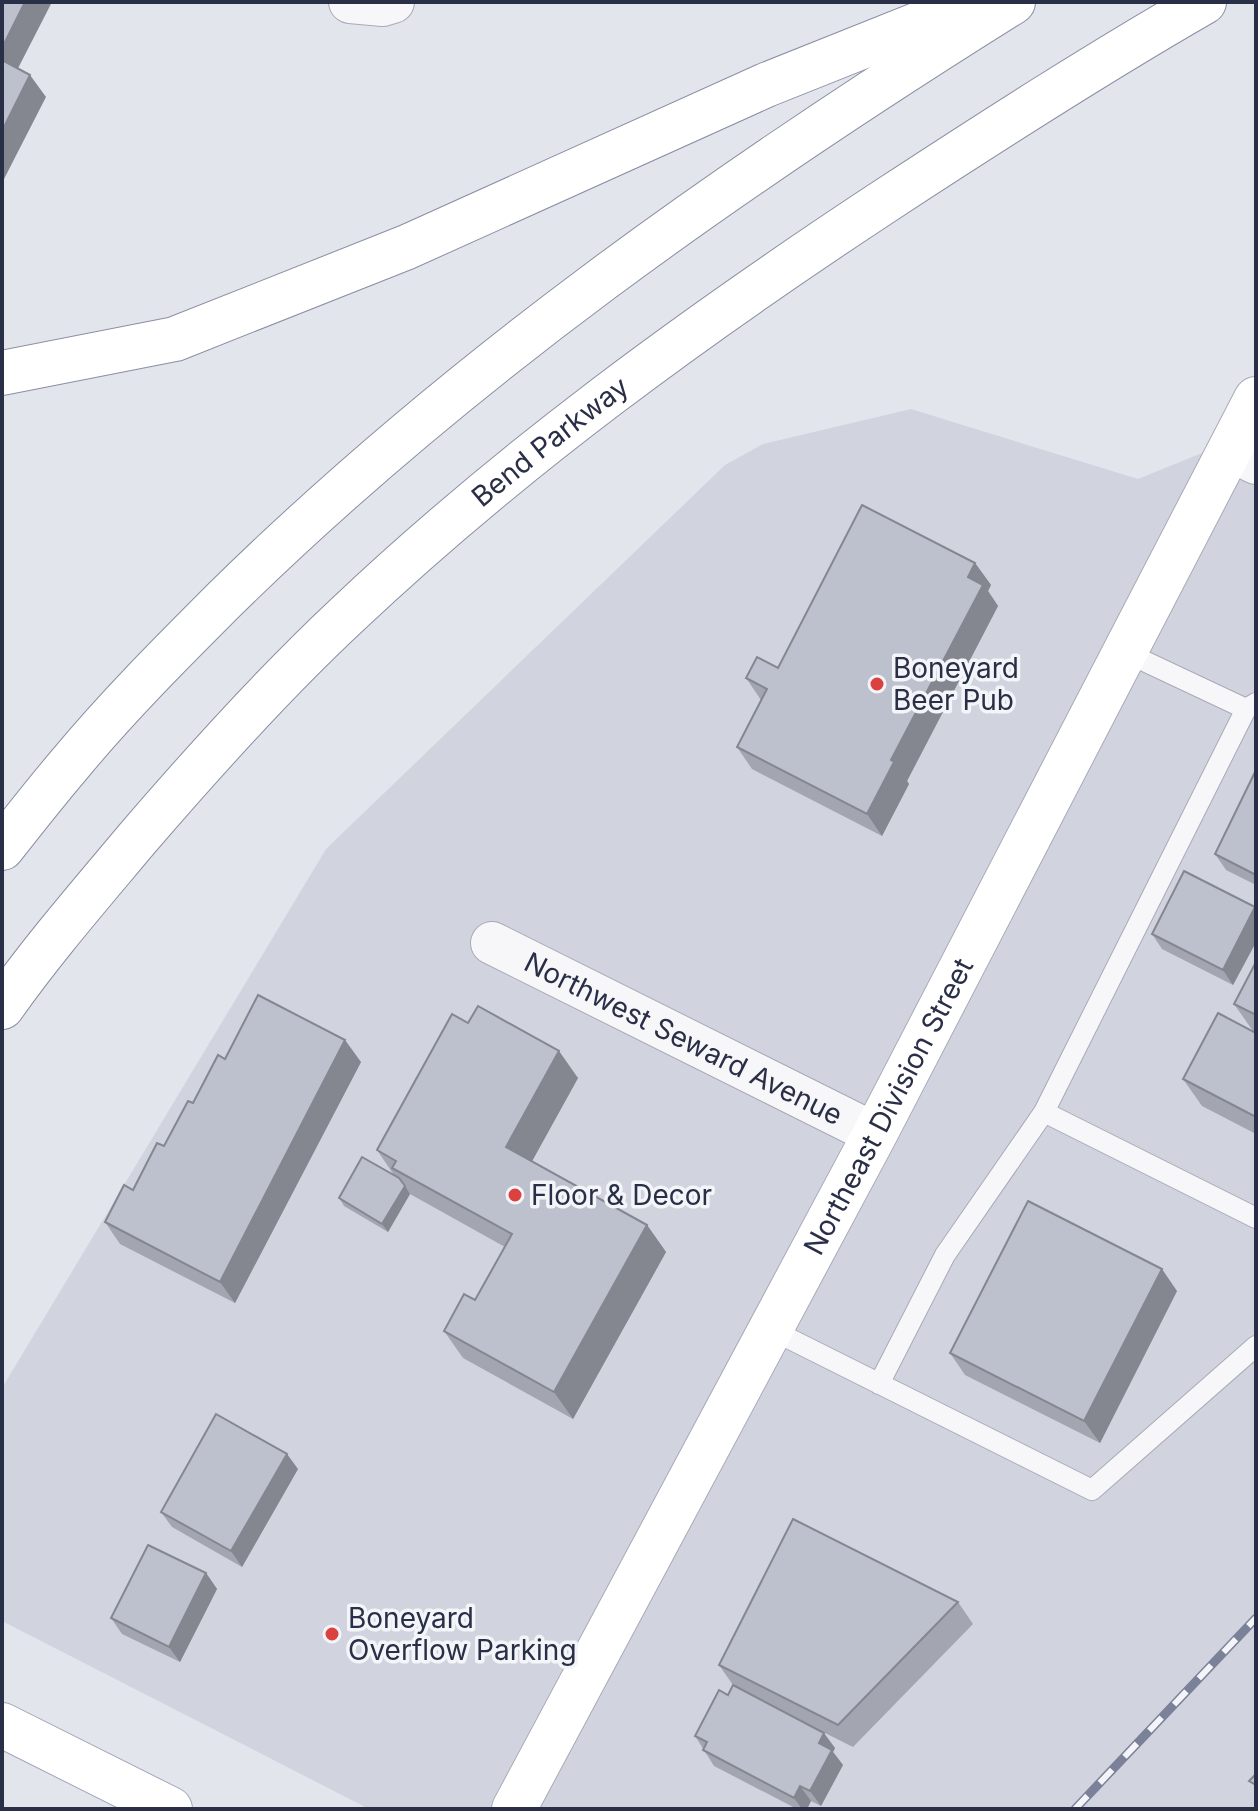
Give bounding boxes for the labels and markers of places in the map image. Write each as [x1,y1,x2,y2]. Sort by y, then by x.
place label: Boneyard Beer Pub [893,651,1019,717]
marker: Boneyard Beer Pub [868,675,886,693]
place label: Floor & Decor [531,1178,712,1212]
marker: Floor & Decor [506,1186,524,1204]
place label: Boneyard Overflow Parking [348,1601,577,1667]
marker: Boneyard Overflow Parking [323,1625,341,1643]

